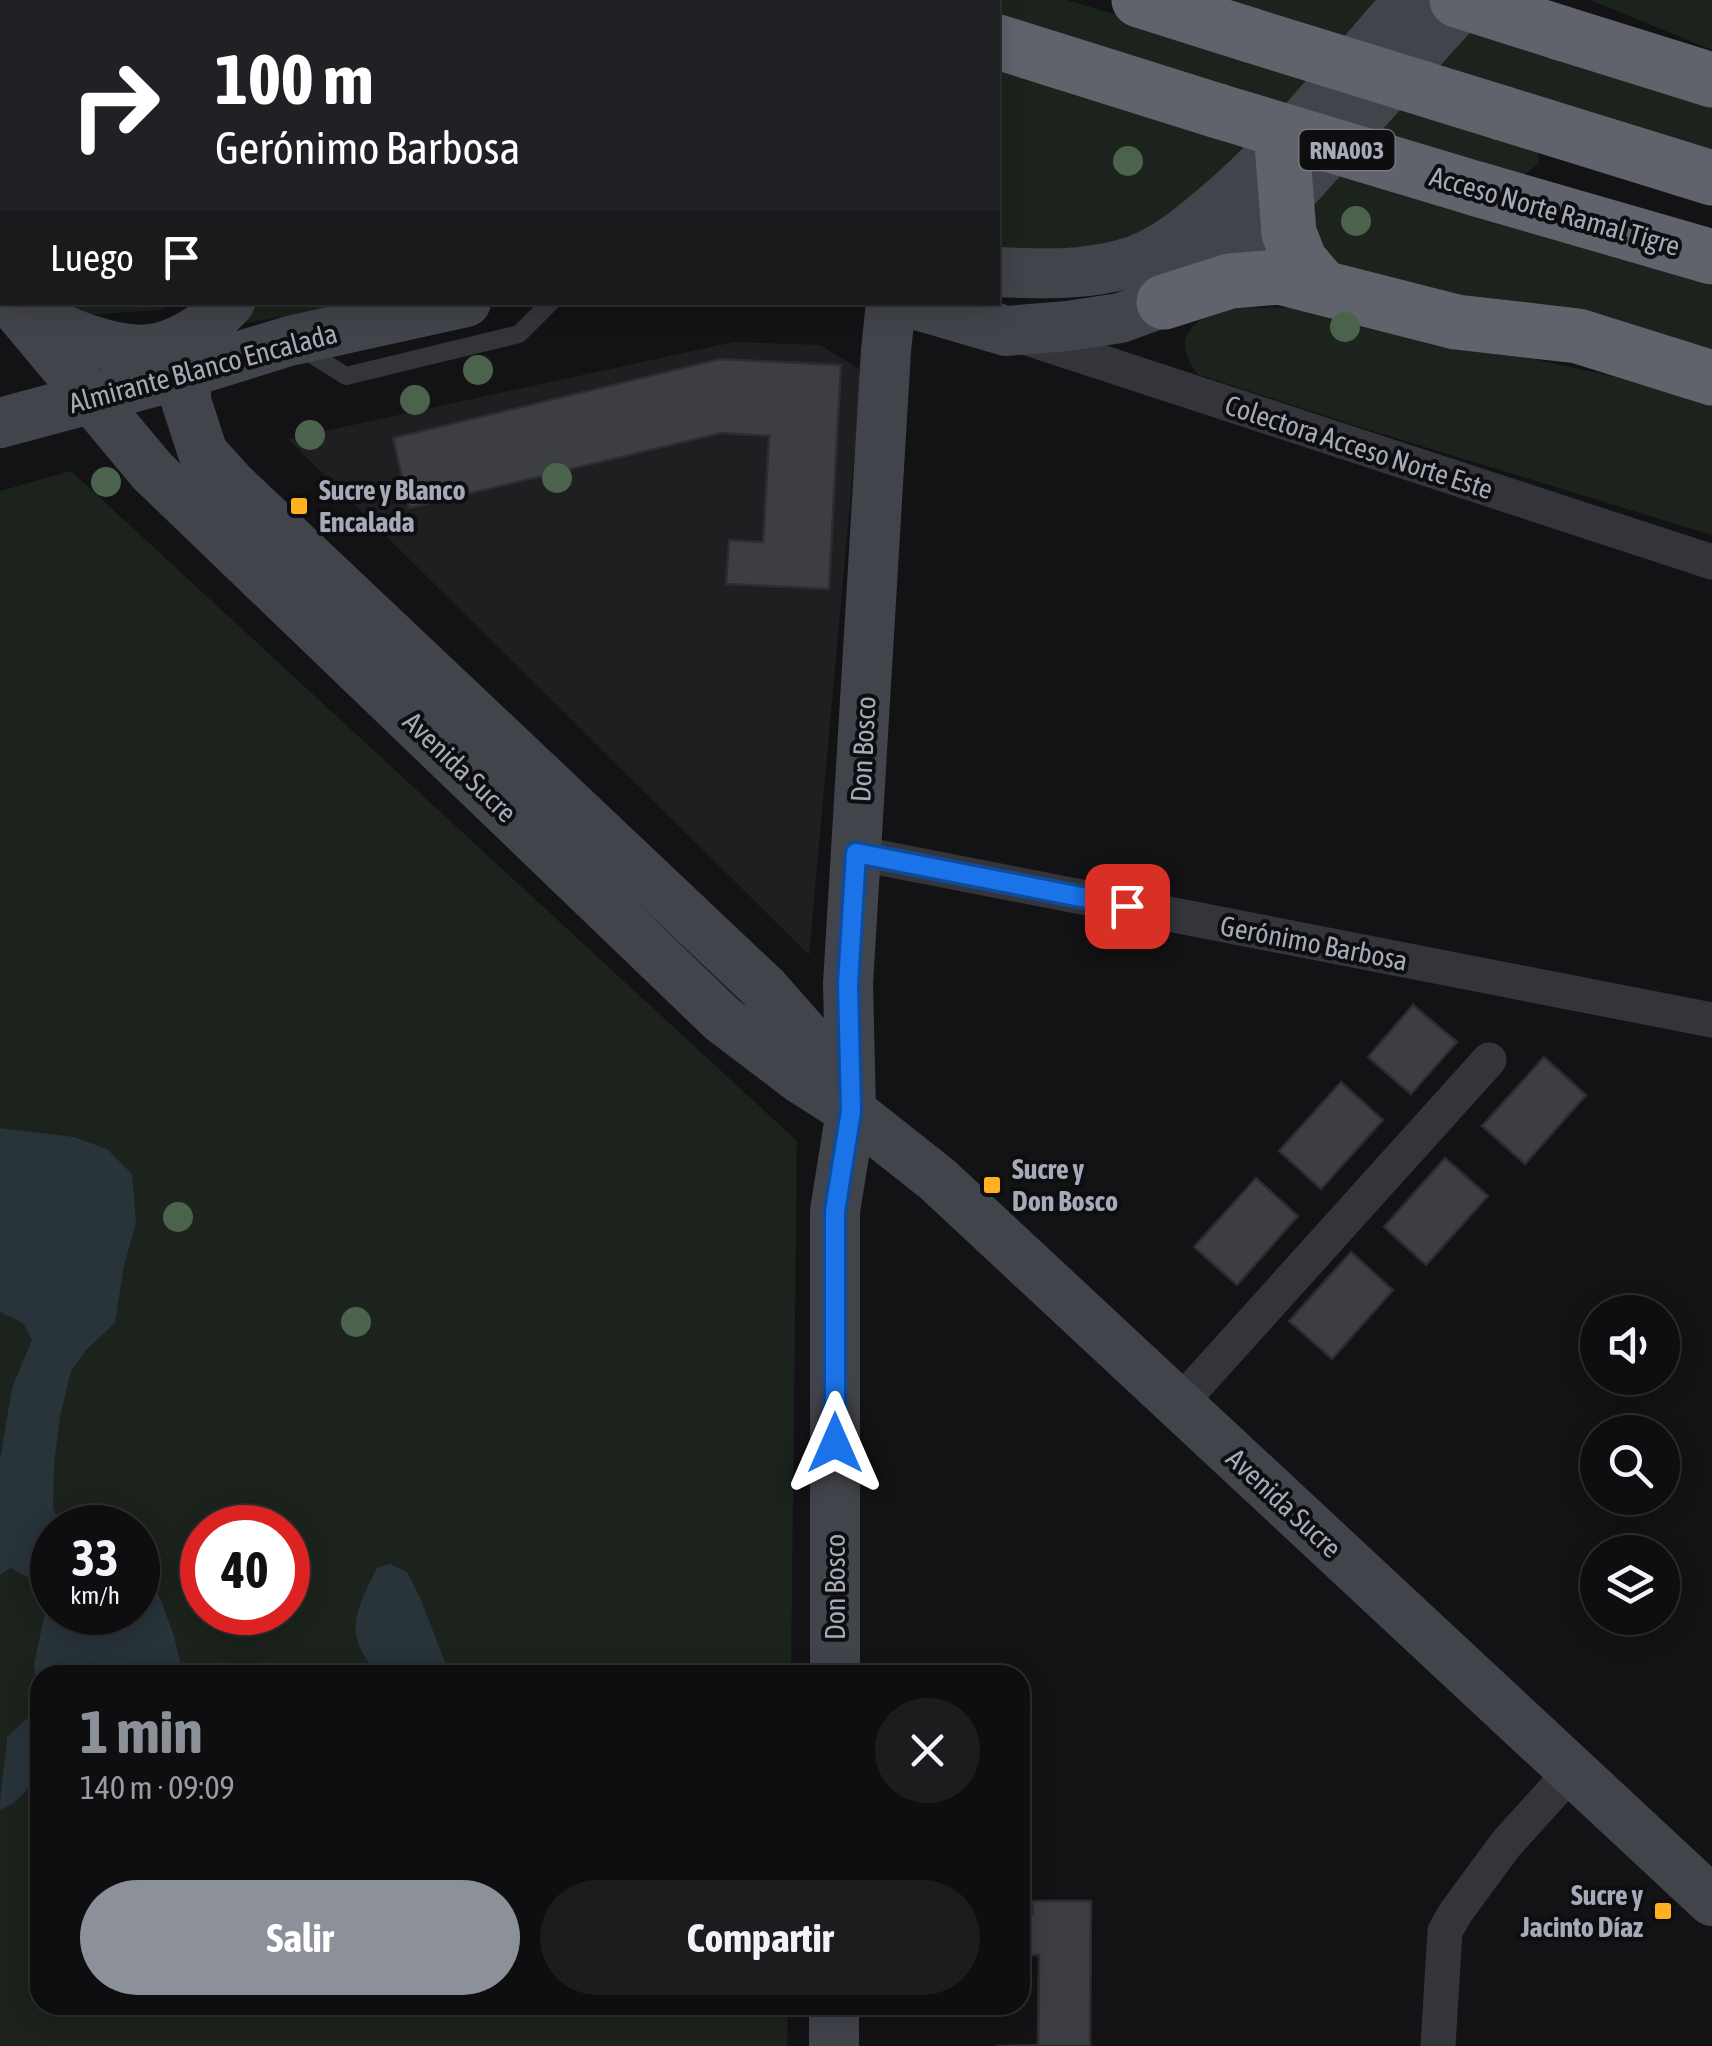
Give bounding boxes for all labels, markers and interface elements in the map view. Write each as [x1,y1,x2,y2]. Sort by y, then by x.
text: 100 m [215,39,374,119]
icon: right [50,40,180,170]
text: Gerónimo Barbosa [215,122,520,174]
road number: RNA003 [1300,130,1394,170]
street label: Acceso Norte Ramal Tigre [1426,160,1684,262]
icon: arrive [154,230,209,285]
text: Luego [50,236,134,279]
street label: Almirante Blanco Encalada [65,317,341,419]
street label: Colectora Acceso Norte Este [1221,389,1497,505]
place label: Sucre y Blanco Encalada [319,474,466,538]
marker: Sucre y Blanco Encalada [288,495,310,517]
street label: Don Bosco [844,695,882,803]
street label: Avenida Sucre [397,705,523,829]
pin [1085,864,1170,949]
icon: arrive [1100,879,1155,934]
street label: Gerónimo Barbosa [1218,909,1410,977]
place label: Sucre y Don Bosco [1012,1153,1118,1217]
marker: Sucre y Don Bosco [981,1174,1003,1196]
map controls [1580,1295,1680,1635]
button: sound [1580,1295,1680,1395]
position arrow [783,1391,887,1495]
button: search [1580,1415,1680,1515]
street label: Avenida Sucre [1220,1442,1348,1564]
speed limit sign: 40 [180,1505,310,1635]
text: 33 [71,1529,118,1587]
street label: Don Bosco [819,1534,851,1640]
button: layers [1580,1535,1680,1635]
text: km/h [70,1581,120,1609]
text: 1 min [80,1697,203,1766]
button: close [875,1698,980,1803]
text: 140 m · 09:09 [80,1769,235,1806]
place label: Sucre y Jacinto Díaz [1520,1879,1643,1943]
button: Salir [80,1880,520,1995]
button: Compartir [540,1880,980,1995]
marker: Sucre y Jacinto Díaz [1652,1900,1674,1922]

